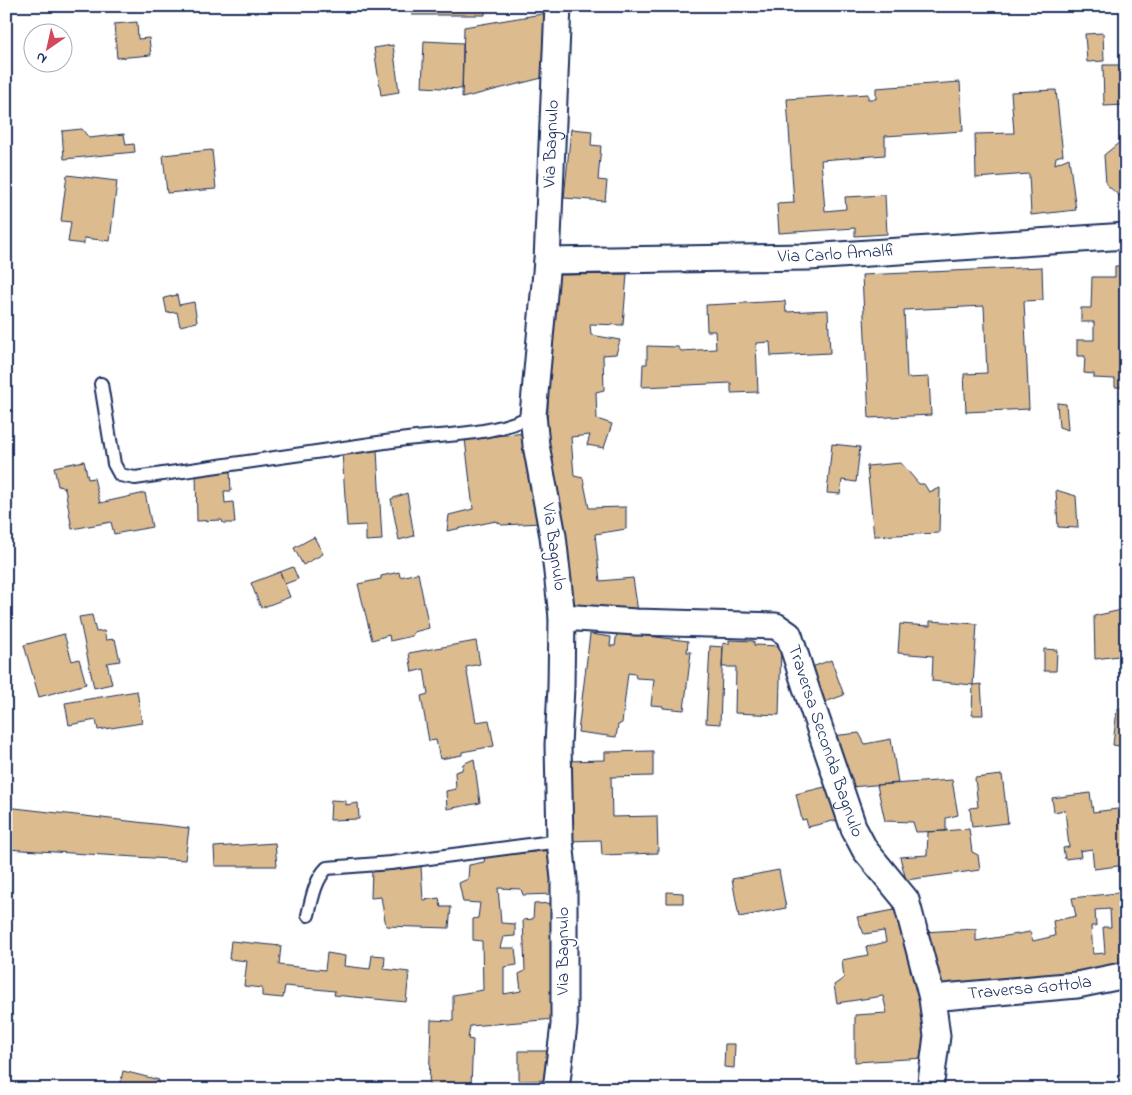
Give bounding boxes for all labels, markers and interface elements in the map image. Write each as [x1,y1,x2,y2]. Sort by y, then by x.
north arrow [22,22,72,72]
text: N [32,46,51,69]
street label: Via Bagnulo [537,99,567,189]
street label: Via Carlo Amalfi [777,238,897,270]
street label: Via Bagnulo [533,500,572,593]
street label: Traversa Seconda Bagnulo [780,641,869,842]
street label: Via Bagnulo [551,907,578,996]
street label: Traversa Gottola [966,969,1094,1008]

